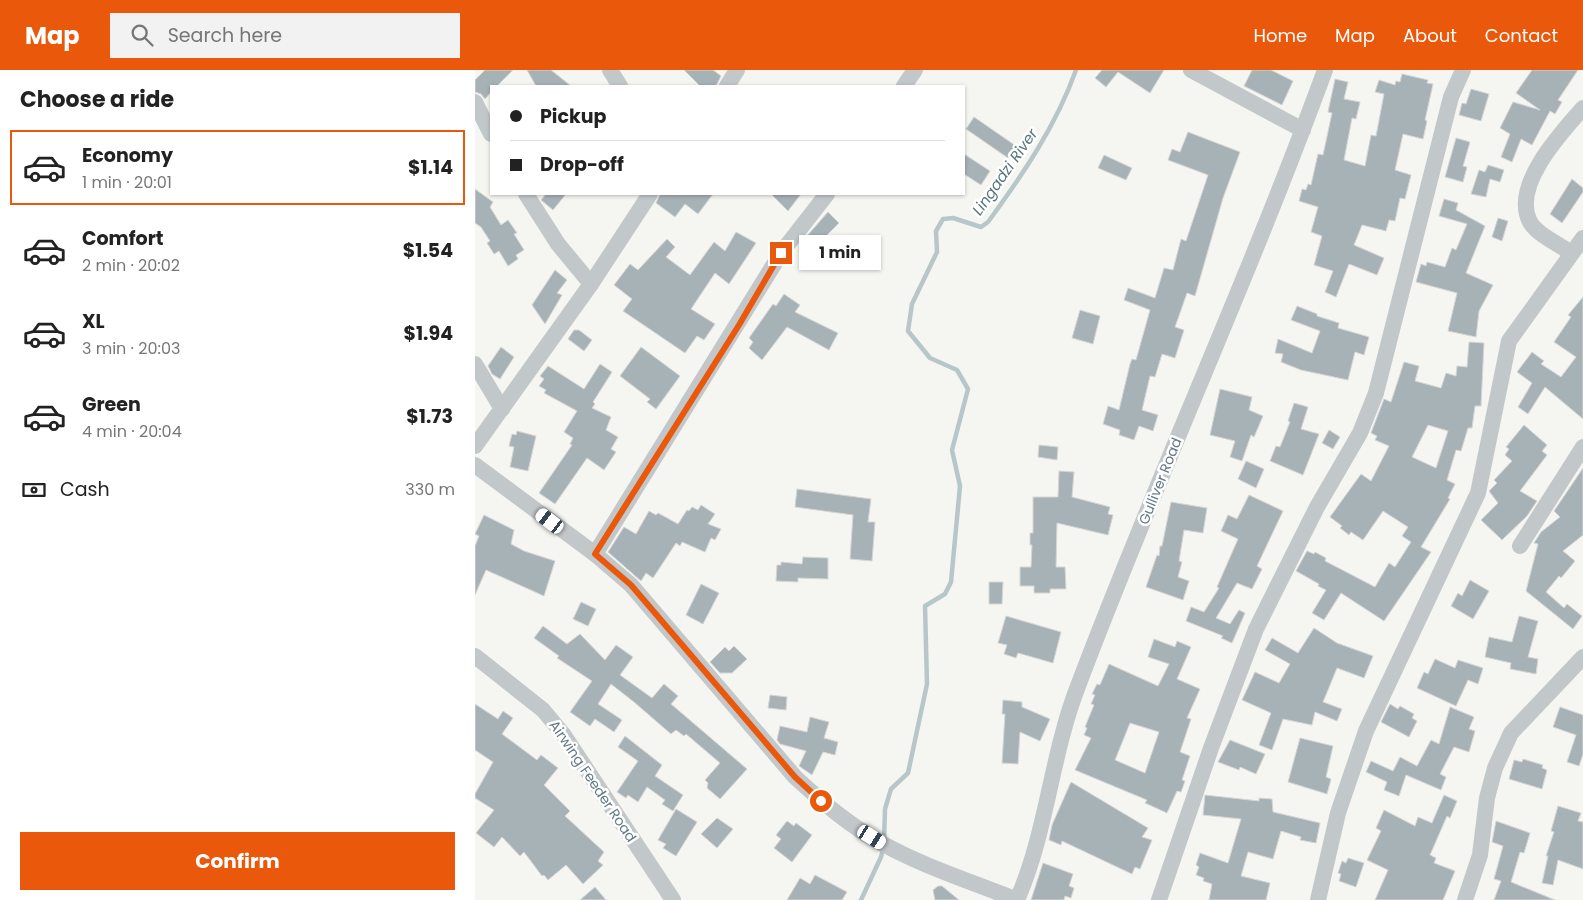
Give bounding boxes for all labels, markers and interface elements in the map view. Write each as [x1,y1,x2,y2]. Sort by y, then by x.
search box [110,13,460,58]
text: Map [25,19,80,52]
icon: search [128,21,156,49]
text: Search here [168,22,282,49]
text: Home [1253,23,1307,48]
text: Map [1335,23,1375,48]
text: About [1403,23,1457,48]
text: Contact [1485,23,1558,48]
text: Choose a ride [20,84,174,115]
text: Pickup [540,103,606,130]
water label: Lingadzi River [967,124,1042,219]
text: Economy [82,142,173,169]
icon: car [22,145,67,190]
text: Drop-off [540,151,624,178]
text: $1.14 [408,154,453,181]
text: 1 min · 20:01 [82,171,172,194]
text: Comfort [82,225,164,252]
icon: car [22,228,67,273]
callout: 1 min [799,236,881,270]
text: $1.54 [403,237,453,264]
text: 1 min [819,241,861,264]
route end [770,242,792,264]
text: 2 min · 20:02 [82,254,180,277]
text: XL [82,308,105,335]
icon: car [22,311,67,356]
text: $1.94 [403,320,453,347]
text: 3 min · 20:03 [82,337,180,360]
text: Green [82,391,141,418]
icon: car [22,394,67,439]
text: $1.73 [406,403,453,430]
text: 4 min · 20:04 [82,420,182,443]
street label: Gulliver Road [1133,435,1187,527]
icon: cash [20,476,48,504]
text: Cash [60,476,110,503]
text: 330 m [405,478,455,501]
car [533,506,566,536]
street label: Airwing Feeder Road [545,716,641,846]
route start [810,790,832,812]
car [855,823,888,851]
button: Confirm [20,832,455,890]

